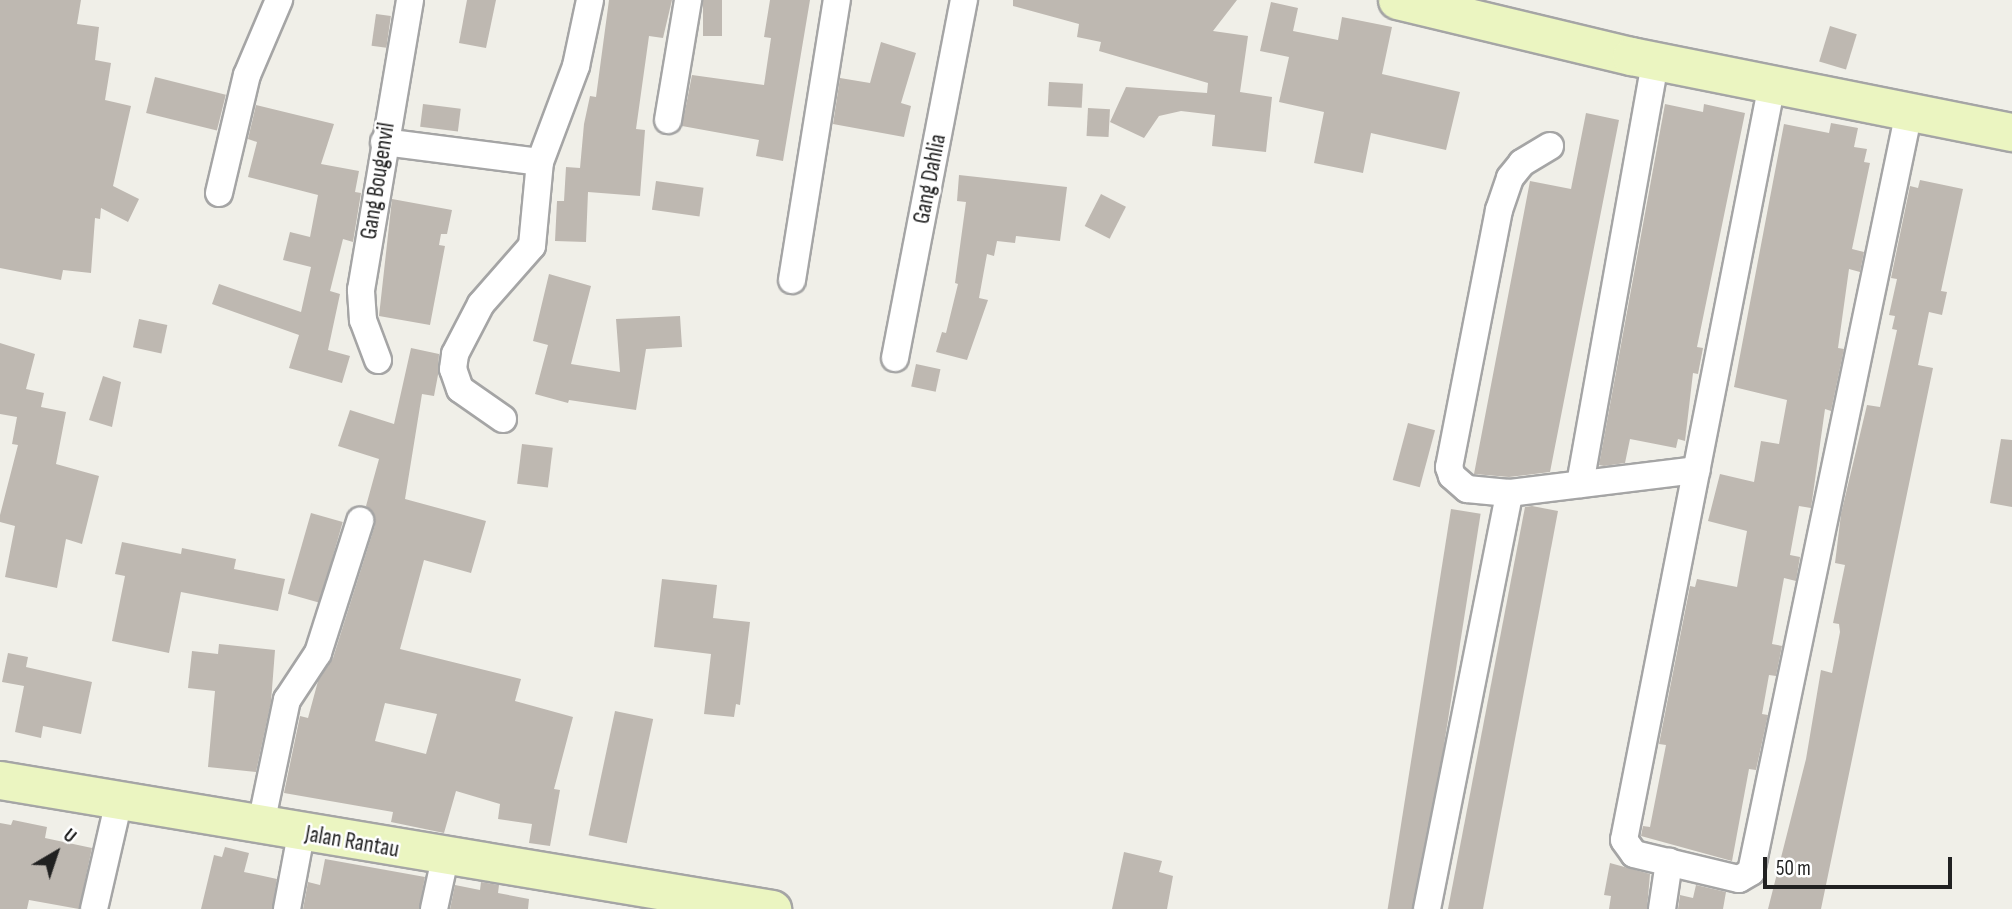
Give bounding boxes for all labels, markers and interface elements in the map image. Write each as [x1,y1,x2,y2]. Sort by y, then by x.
street label: Gang Bougenvil [355,121,401,241]
street label: Gang Dahlia [908,132,952,226]
north arrow [21,818,91,888]
street label: Jalan Rantau [303,820,401,864]
text: U [58,824,81,848]
scale bar [1767,842,1956,886]
text: 50 m [1776,856,1811,881]

